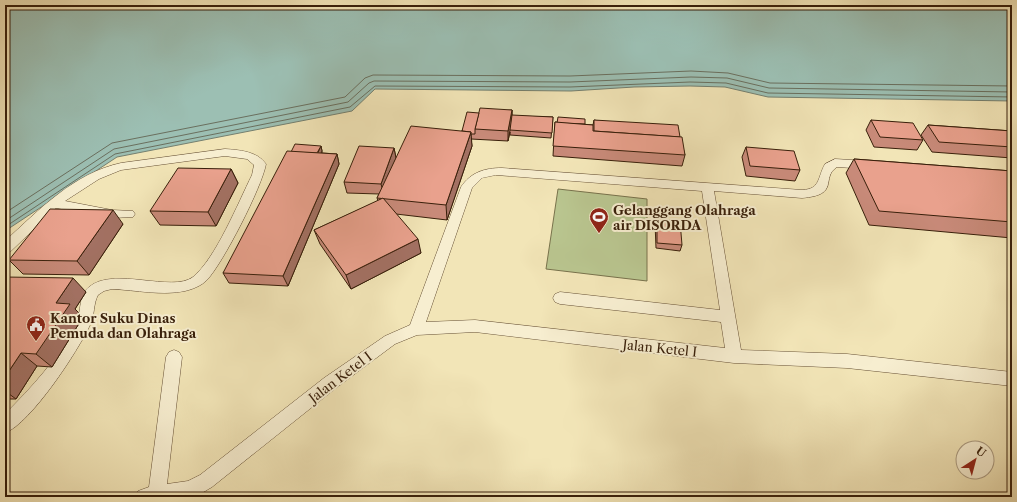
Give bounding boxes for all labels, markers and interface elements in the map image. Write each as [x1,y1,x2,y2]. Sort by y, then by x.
place label: Gelanggang Olahraga air DISORDA [613,202,756,233]
sports icon: Gelanggang Olahraga air DISORDA [588,206,610,234]
place label: Kantor Suku Dinas Pemuda dan Olahraga [50,310,197,341]
public building icon: Kantor Suku Dinas Pemuda dan Olahraga [25,314,47,342]
street label: Jalan Ketel I [620,336,698,360]
street label: Jalan Ketel I [304,348,375,407]
north arrow [955,440,995,480]
text: U [973,444,989,460]

